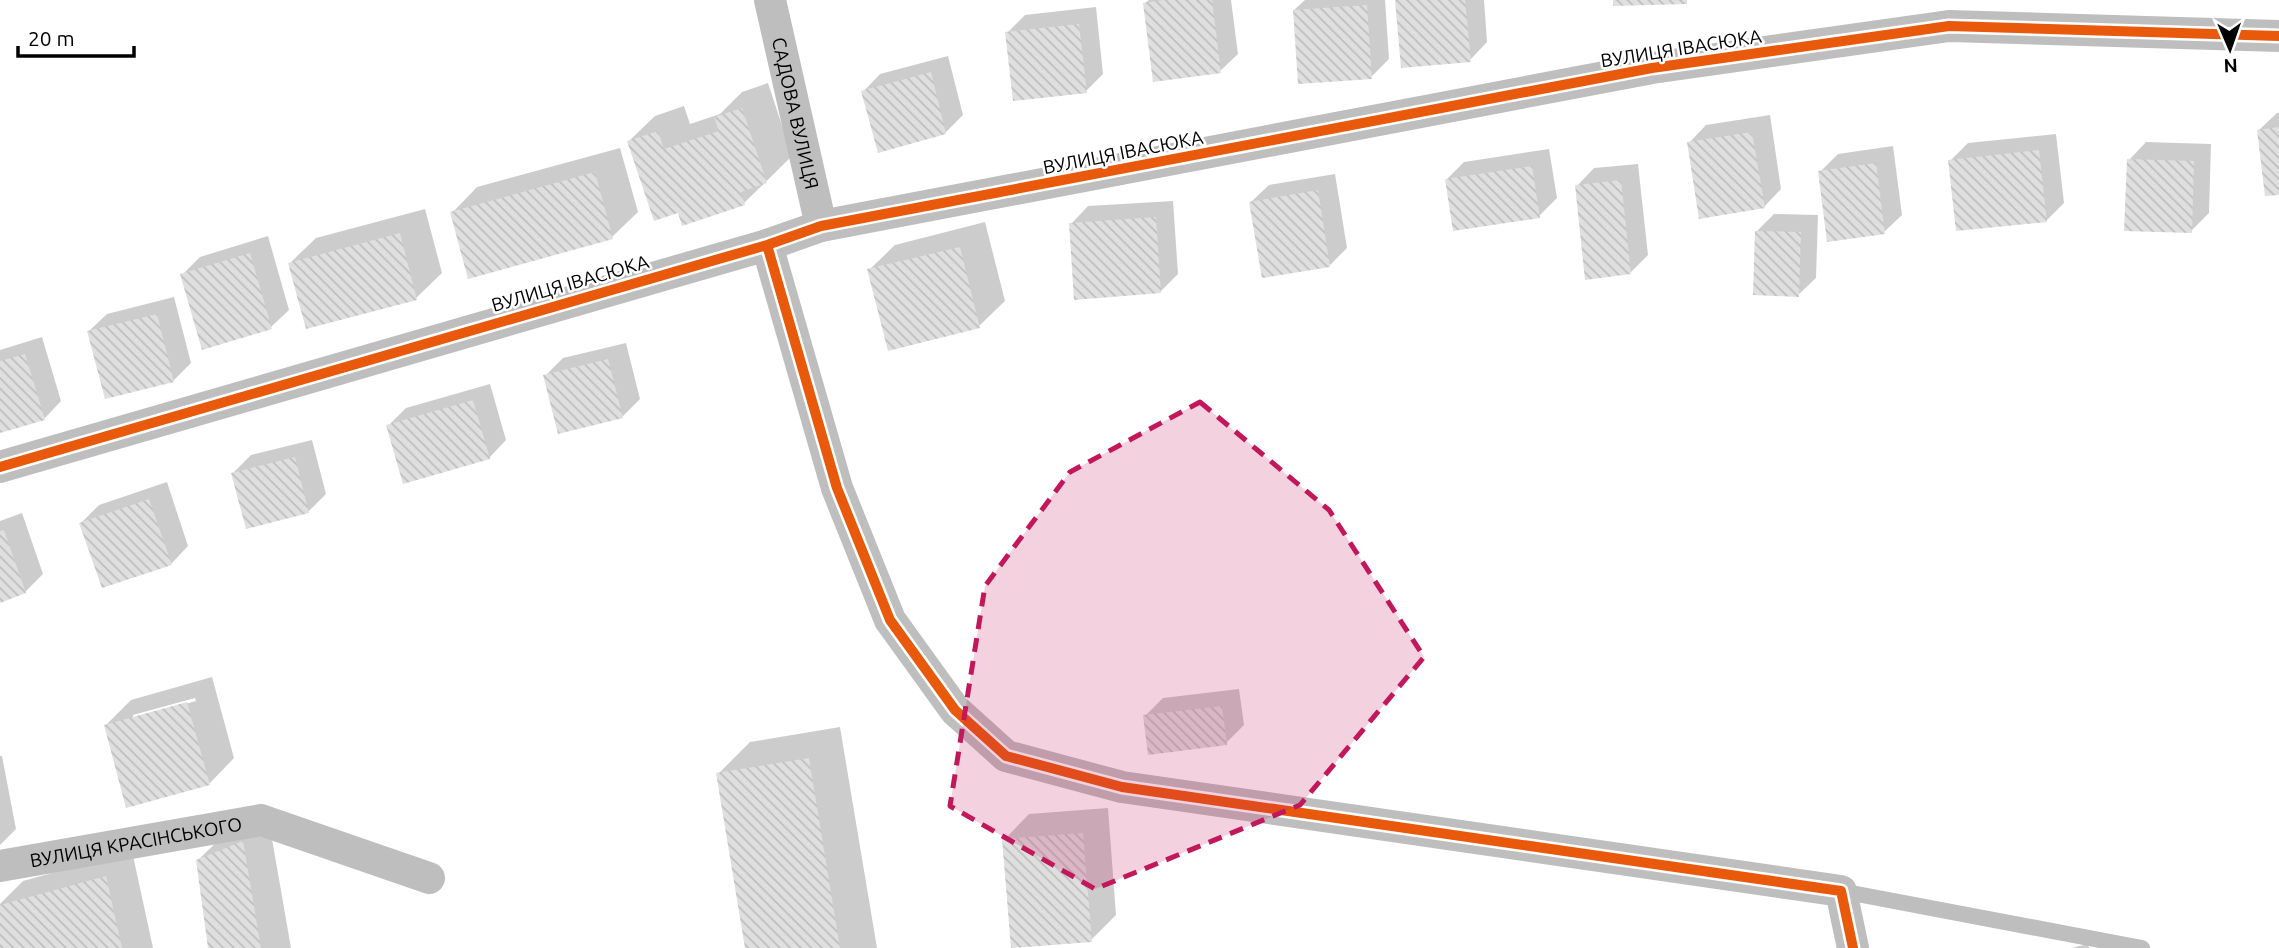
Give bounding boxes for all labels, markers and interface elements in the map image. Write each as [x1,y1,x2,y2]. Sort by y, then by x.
scale bar [18,14,133,58]
north arrow [2195,14,2265,84]
street label: ВУЛИЦЯ ІВАСЮКА [1599,24,1764,72]
text: 20 m [28,26,75,50]
street label: САДОВА ВУЛИЦЯ [768,35,823,191]
text: N [2223,55,2238,77]
street label: ВУЛИЦЯ ІВАСЮКА [1041,126,1205,178]
street label: ВУЛИЦЯ ІВАСЮКА [489,250,652,316]
street label: ВУЛИЦЯ КРАСІНСЬКОГО [28,813,244,872]

